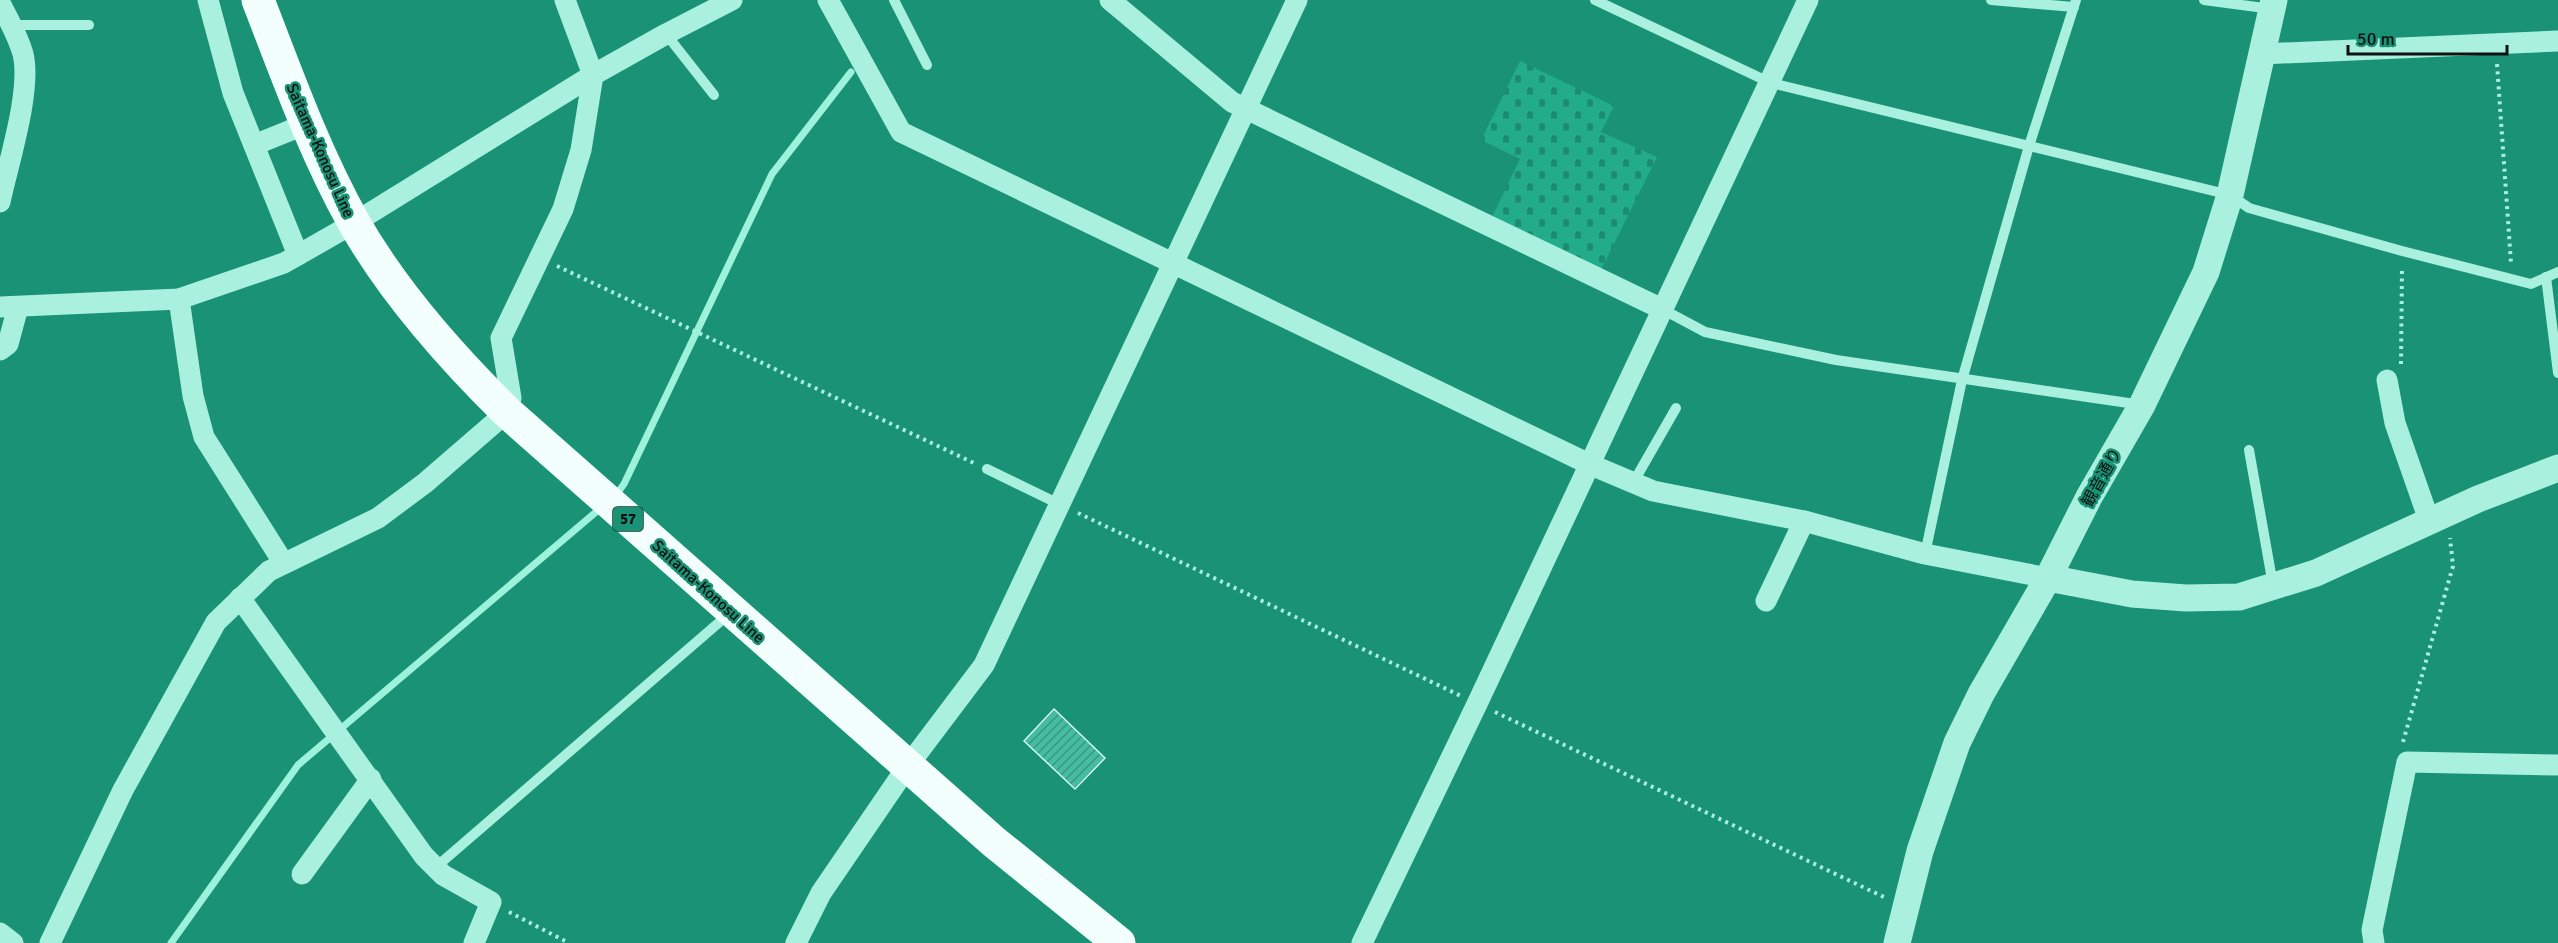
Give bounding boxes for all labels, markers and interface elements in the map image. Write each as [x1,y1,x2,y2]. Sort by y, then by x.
scale bar [2348,18,2507,56]
text: 50 m [2357,28,2395,50]
street label: Saitama-Konosu Line [282,80,359,220]
street label: 観音通り [2078,445,2126,510]
road number: 57 [613,507,643,531]
street label: Saitama-Konosu Line [648,536,769,648]

